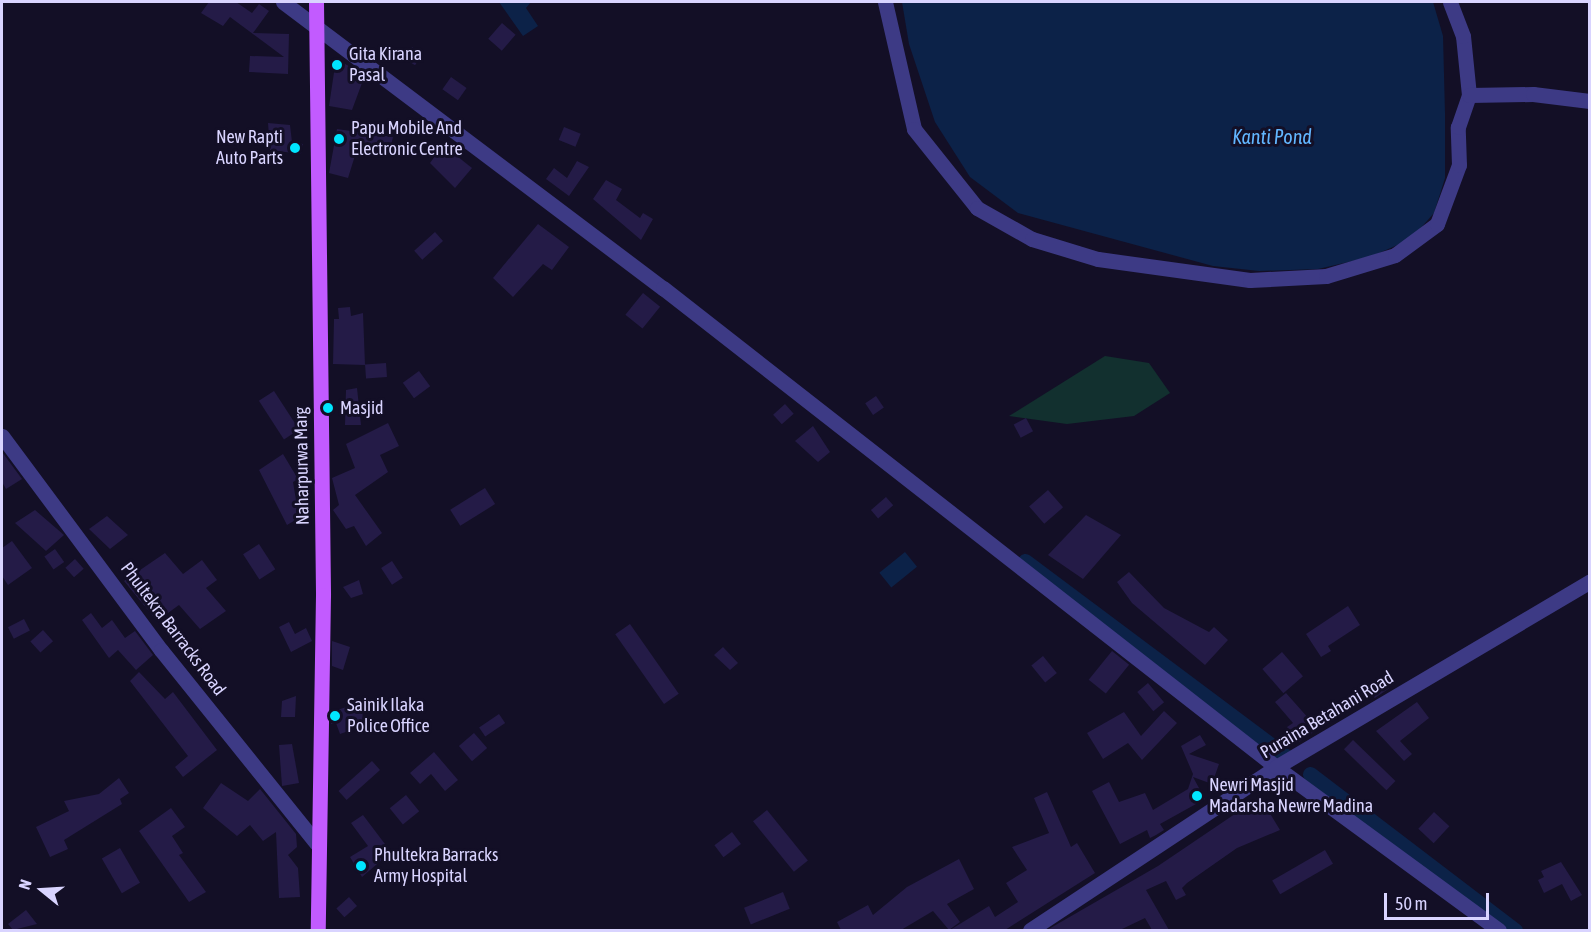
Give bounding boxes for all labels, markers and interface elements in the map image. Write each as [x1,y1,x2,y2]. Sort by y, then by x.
place label: Gita Kirana Pasal [349,44,422,86]
marker: Gita Kirana Pasal [330,58,344,72]
place label: Papu Mobile And Electronic Centre [351,118,463,160]
water label: Kanti Pond [1232,124,1312,148]
place label: New Rapti Auto Parts [216,127,283,170]
marker: Papu Mobile And Electronic Centre [332,132,346,146]
marker: New Rapti Auto Parts [288,141,302,155]
place label: Masjid [340,397,384,419]
marker: Masjid [321,401,335,415]
street label: Naharpurwa Marg [290,407,314,525]
street label: Phultekra Barracks Road [116,558,230,700]
street label: Puraina Betahani Road [1256,667,1398,763]
place label: Sainik Ilaka Police Office [347,695,430,738]
marker: Sainik Ilaka Police Office [328,709,342,723]
place label: Newri Masjid Madarsha Newre Madina [1209,775,1373,818]
marker: Newri Masjid Madarsha Newre Madina [1190,789,1204,803]
place label: Phultekra Barracks Army Hospital [374,845,498,888]
marker: Phultekra Barracks Army Hospital [352,857,370,875]
north arrow [12,860,72,920]
text: N [15,877,35,892]
scale bar [1387,881,1492,919]
text: 50 m [1395,893,1427,914]

